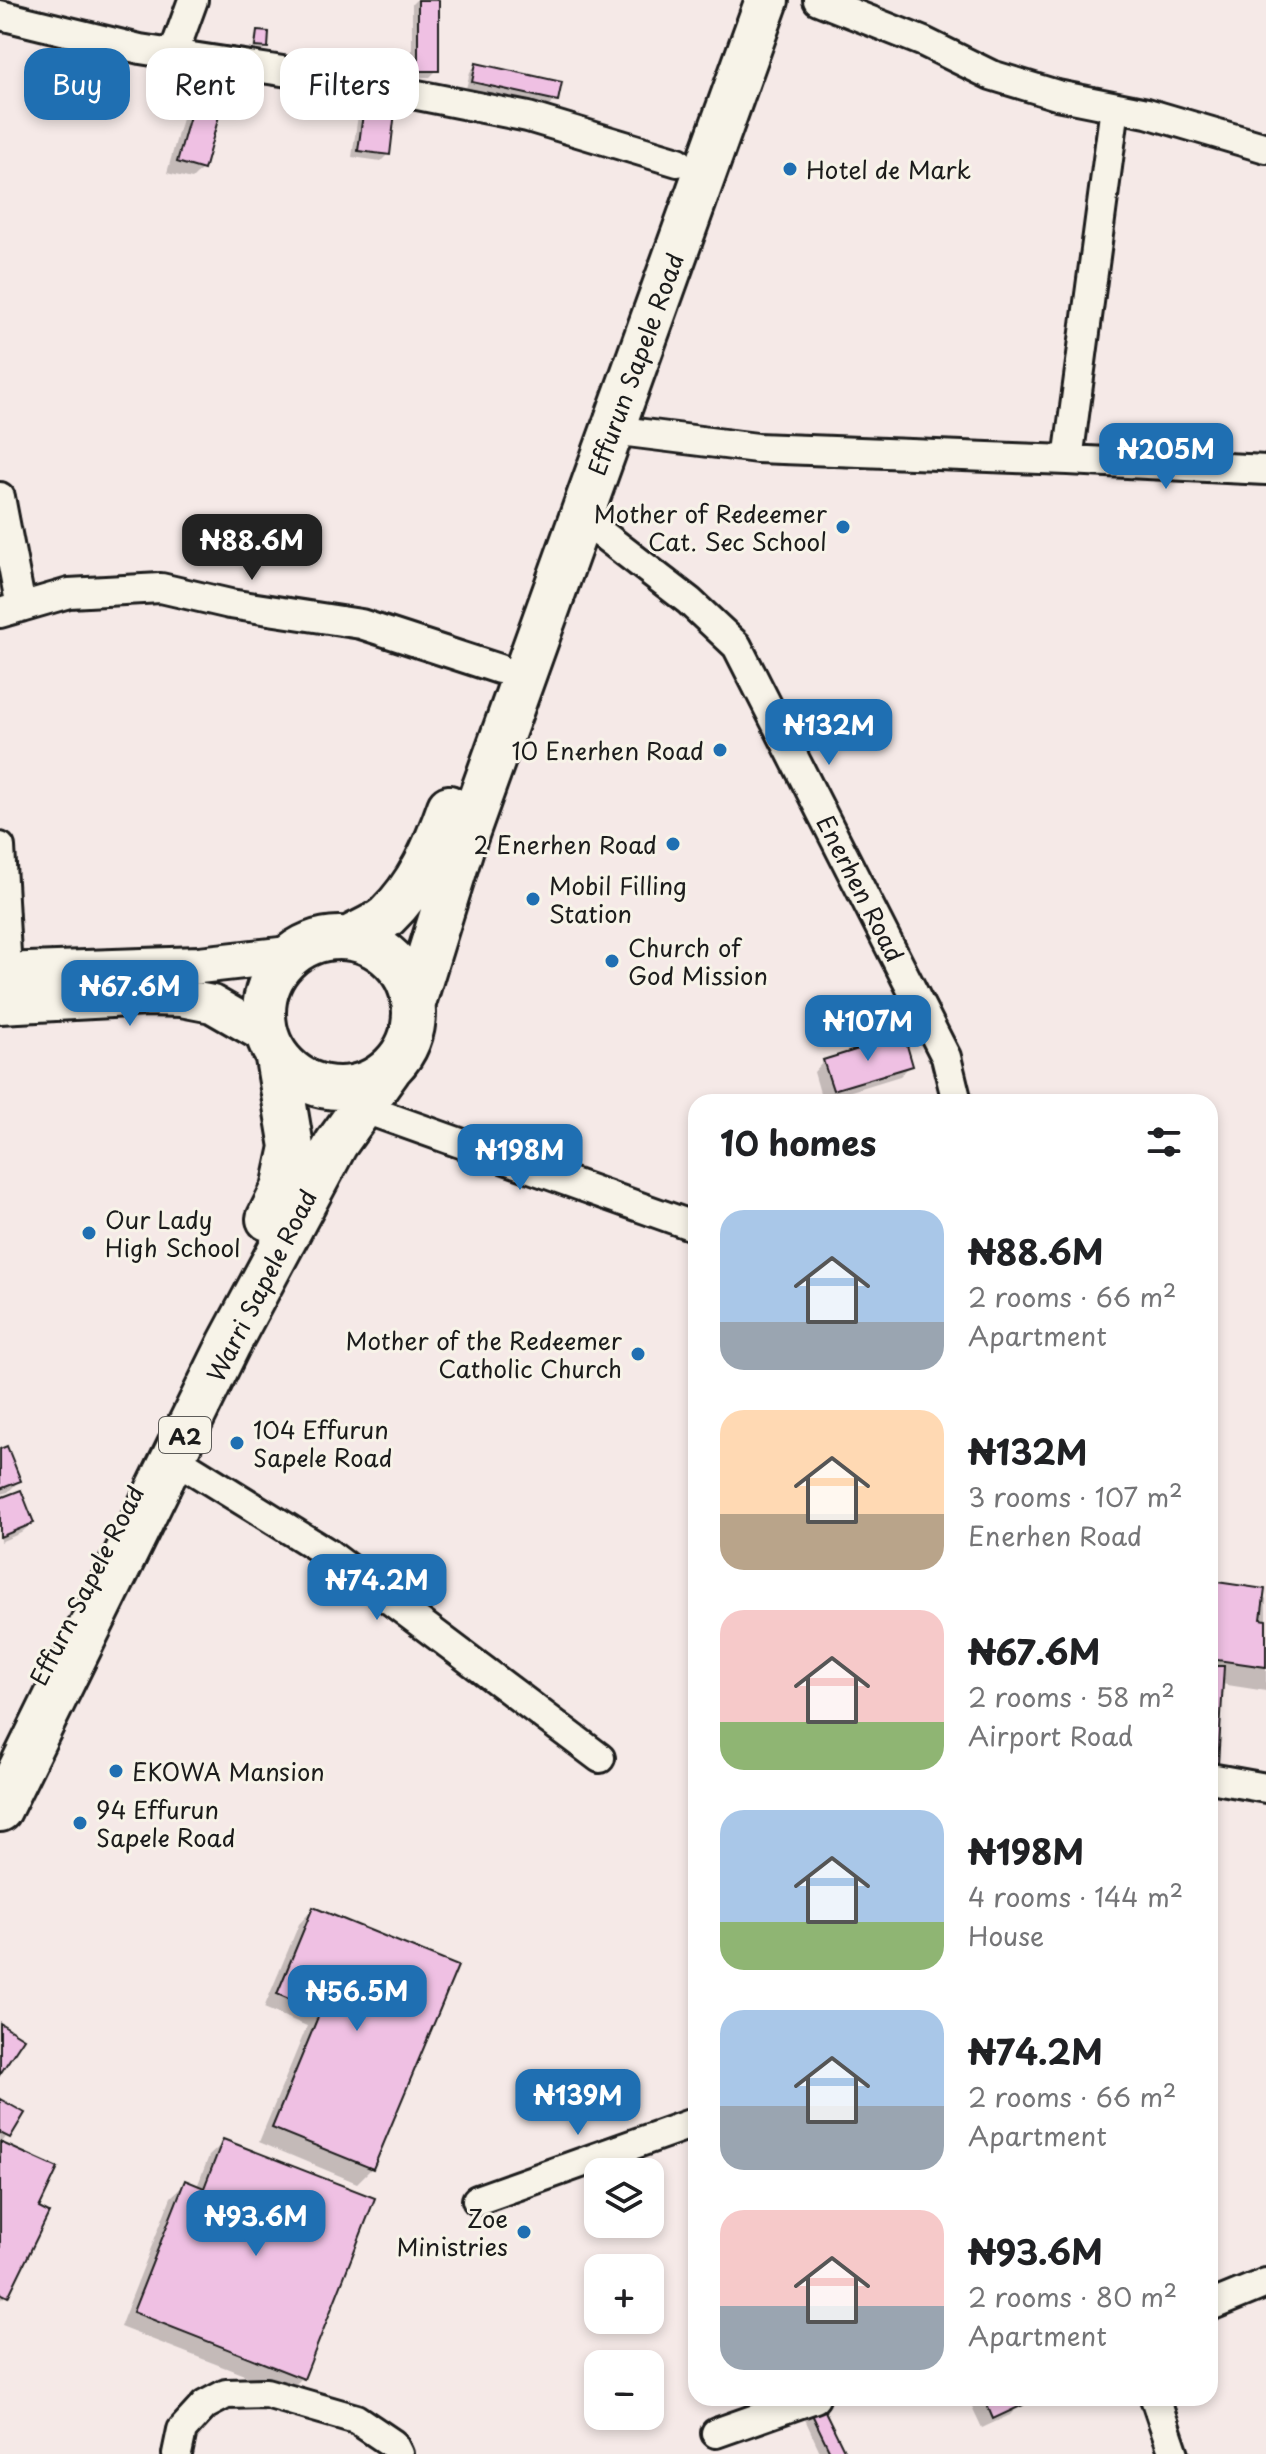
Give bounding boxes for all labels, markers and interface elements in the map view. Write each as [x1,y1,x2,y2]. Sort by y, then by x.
chip: Buy [24,48,130,120]
chip: Rent [146,48,264,120]
chip: Filters [280,48,419,120]
place label: Hotel de Mark [806,151,971,187]
marker: Hotel de Mark [781,160,799,178]
street label: Effurun Sapele Road [578,248,692,480]
pin: ₦205M [1110,423,1222,491]
text: ₦205M [1117,429,1215,468]
place label: Mother of Redeemer Cat. Sec School [594,495,828,559]
pin: ₦88.6M [187,514,317,582]
marker: Mother of Redeemer Cat. Sec School [834,518,852,536]
text: ₦88.6M [200,520,304,559]
pin: ₦132M [773,699,885,767]
text: ₦132M [783,705,875,744]
place label: 10 Enerhen Road [511,732,704,768]
marker: 10 Enerhen Road [711,741,729,759]
street label: Enerhen Road [808,808,914,968]
place label: 2 Enerhen Road [473,826,657,862]
marker: 2 Enerhen Road [664,835,682,853]
place label: Mobil Filling Station [549,867,687,931]
marker: Mobil Filling Station [524,890,542,908]
place label: Church of God Mission [628,929,768,993]
marker: Church of God Mission [603,952,621,970]
pin: ₦67.6M [65,960,195,1028]
text: ₦67.6M [79,966,181,1005]
pin: ₦107M [812,995,924,1063]
text: ₦107M [823,1001,913,1040]
text: 10 homes [720,1116,876,1168]
icon: filters [1142,1120,1186,1164]
pin: ₦198M [464,1124,576,1192]
text: ₦198M [476,1130,564,1169]
street label: Warri Sapele Road [197,1183,325,1387]
place label: Our Lady High School [105,1201,241,1265]
marker: Our Lady High School [80,1224,98,1242]
text: ₦88.6M [968,1225,1104,1277]
icon: home [784,1242,880,1338]
text: 2 rooms · 66 m² [968,1277,1177,1316]
text: Apartment [968,1316,1107,1355]
place label: Mother of the Redeemer Catholic Church [345,1322,623,1386]
marker: Mother of the Redeemer Catholic Church [629,1345,647,1363]
place label: 104 Effurun Sapele Road [253,1411,392,1475]
road number: A2 [159,1417,211,1453]
text: ₦132M [968,1425,1088,1477]
marker: 104 Effurun Sapele Road [228,1434,246,1452]
icon: home [784,1442,880,1538]
text: 3 rooms · 107 m² [968,1477,1183,1516]
street label: Effurn Sapele Road [20,1479,152,1691]
text: Enerhen Road [968,1516,1142,1555]
pin: ₦74.2M [312,1554,442,1622]
text: ₦74.2M [325,1560,429,1599]
text: ₦67.6M [968,1625,1100,1677]
icon: home [784,1642,880,1738]
text: 2 rooms · 58 m² [968,1677,1175,1716]
text: Airport Road [968,1716,1133,1755]
place label: EKOWA Mansion [132,1753,325,1789]
marker: EKOWA Mansion [107,1762,125,1780]
place label: 94 Effurun Sapele Road [96,1791,235,1855]
marker: 94 Effurun Sapele Road [71,1814,89,1832]
text: ₦198M [968,1825,1084,1877]
icon: home [784,1842,880,1938]
text: 4 rooms · 144 m² [968,1877,1183,1916]
text: House [968,1916,1044,1955]
pin: ₦56.5M [292,1965,422,2033]
text: ₦56.5M [306,1971,408,2010]
text: ₦74.2M [968,2025,1103,2077]
icon: home [784,2042,880,2138]
pin: ₦139M [522,2069,634,2137]
text: ₦139M [533,2075,623,2114]
text: 2 rooms · 66 m² [968,2077,1177,2116]
text: Apartment [968,2116,1107,2155]
map controls [584,2158,664,2430]
button: layers [584,2158,664,2238]
pin: ₦93.6M [191,2190,321,2258]
text: ₦93.6M [204,2196,308,2235]
place label: Zoe Ministries [396,2200,508,2264]
marker: Zoe Ministries [515,2223,533,2241]
text: ₦93.6M [968,2225,1103,2277]
icon: home [784,2242,880,2338]
button: + [584,2254,664,2334]
text: 2 rooms · 80 m² [968,2277,1177,2316]
text: Apartment [968,2316,1107,2355]
button: − [584,2350,664,2430]

